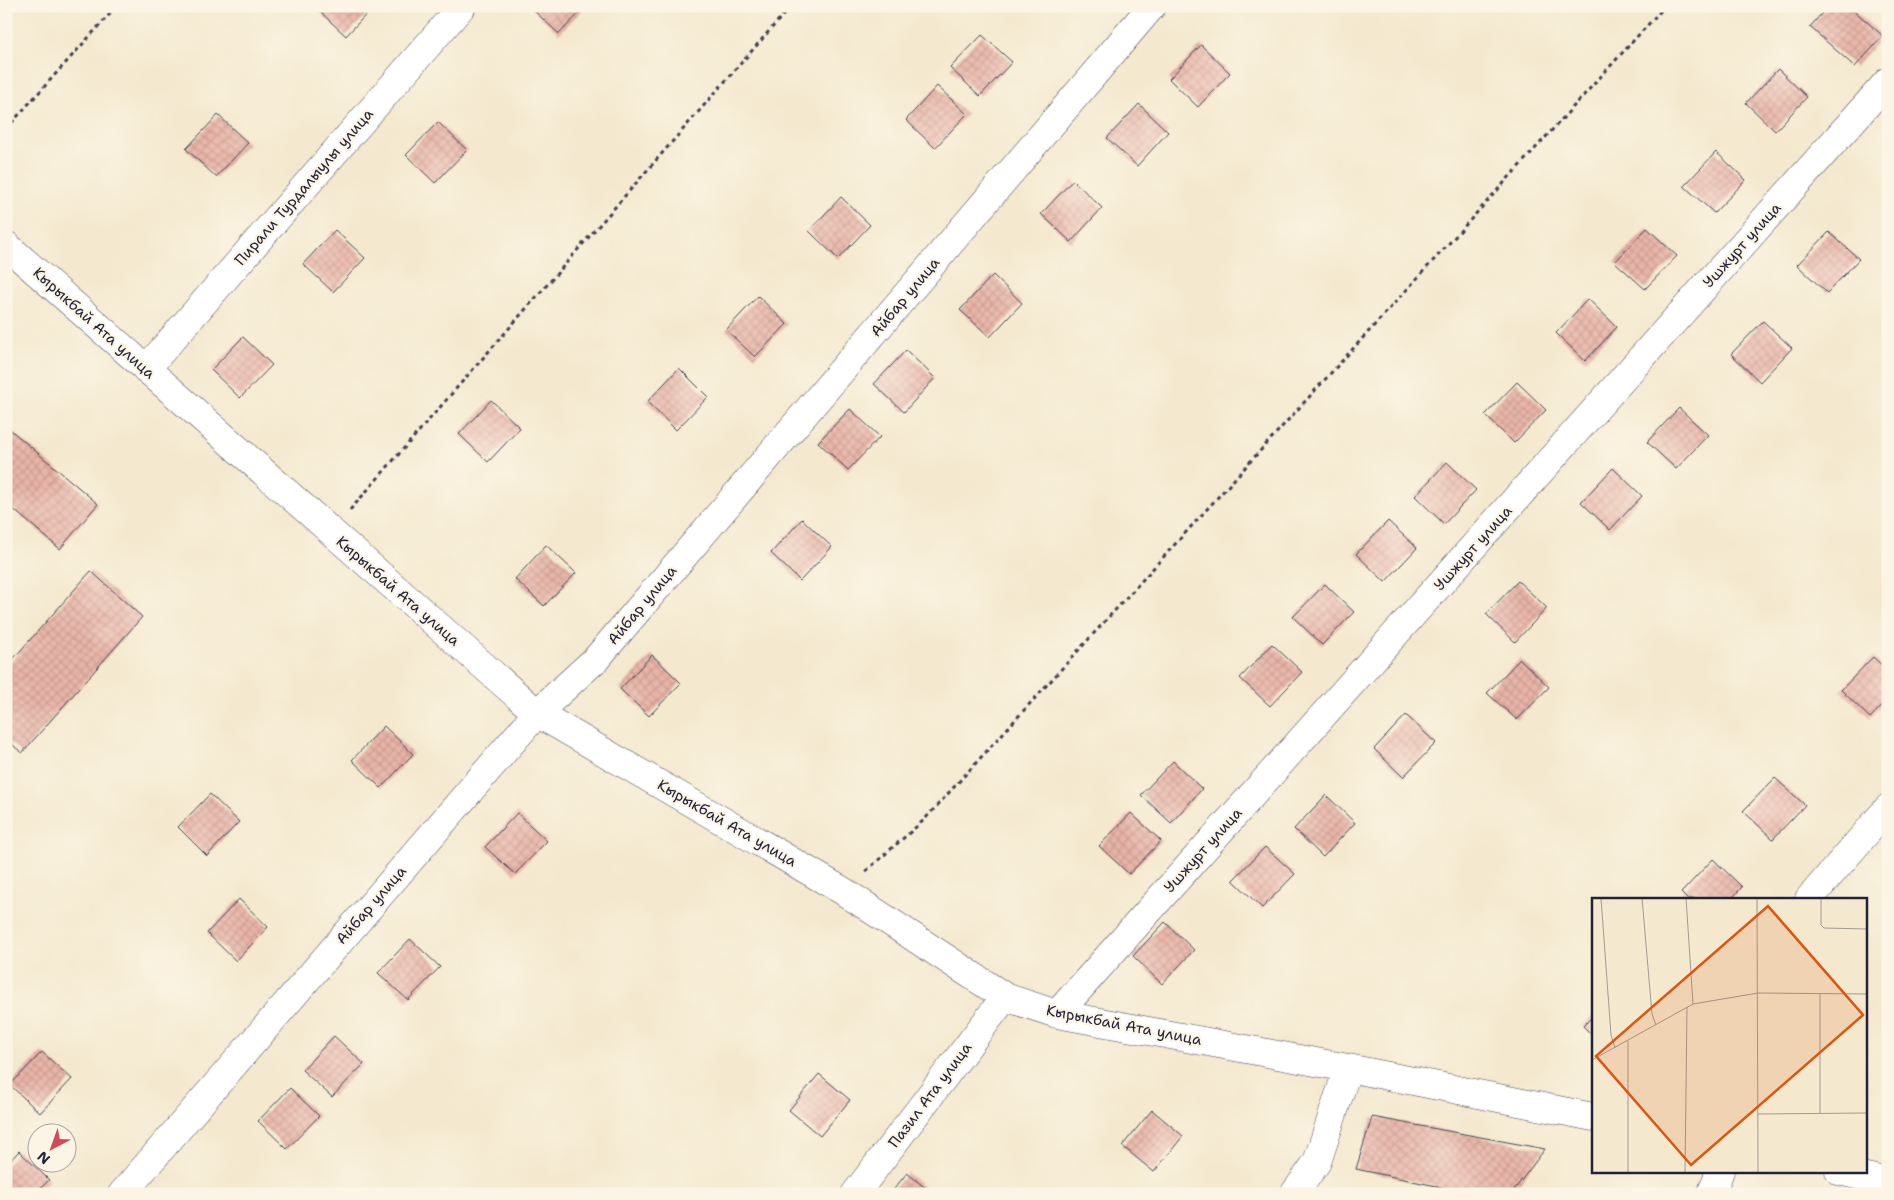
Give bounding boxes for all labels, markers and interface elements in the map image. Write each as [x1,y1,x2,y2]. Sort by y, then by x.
street label: Пирали Турдалыулы улица [230,104,378,270]
street label: Ушжурт улица [1698,198,1786,292]
street label: Айбар улица [866,253,944,341]
street label: Кырыкбай Ата улица [29,263,160,384]
street label: Ушжурт улица [1429,501,1517,595]
street label: Кырыкбай Ата улица [332,532,465,651]
street label: Айбар улица [603,561,681,649]
street label: Кырыкбай Ата улица [654,775,801,871]
street label: Ушжурт улица [1159,803,1247,897]
street label: Айбар улица [331,861,411,948]
inset map [1592,898,1866,1172]
street label: Кырыкбай Ата улица [1045,1000,1204,1050]
street label: Пазил Ата улица [884,1038,977,1152]
north arrow [28,1122,78,1172]
text: N [33,1147,54,1168]

